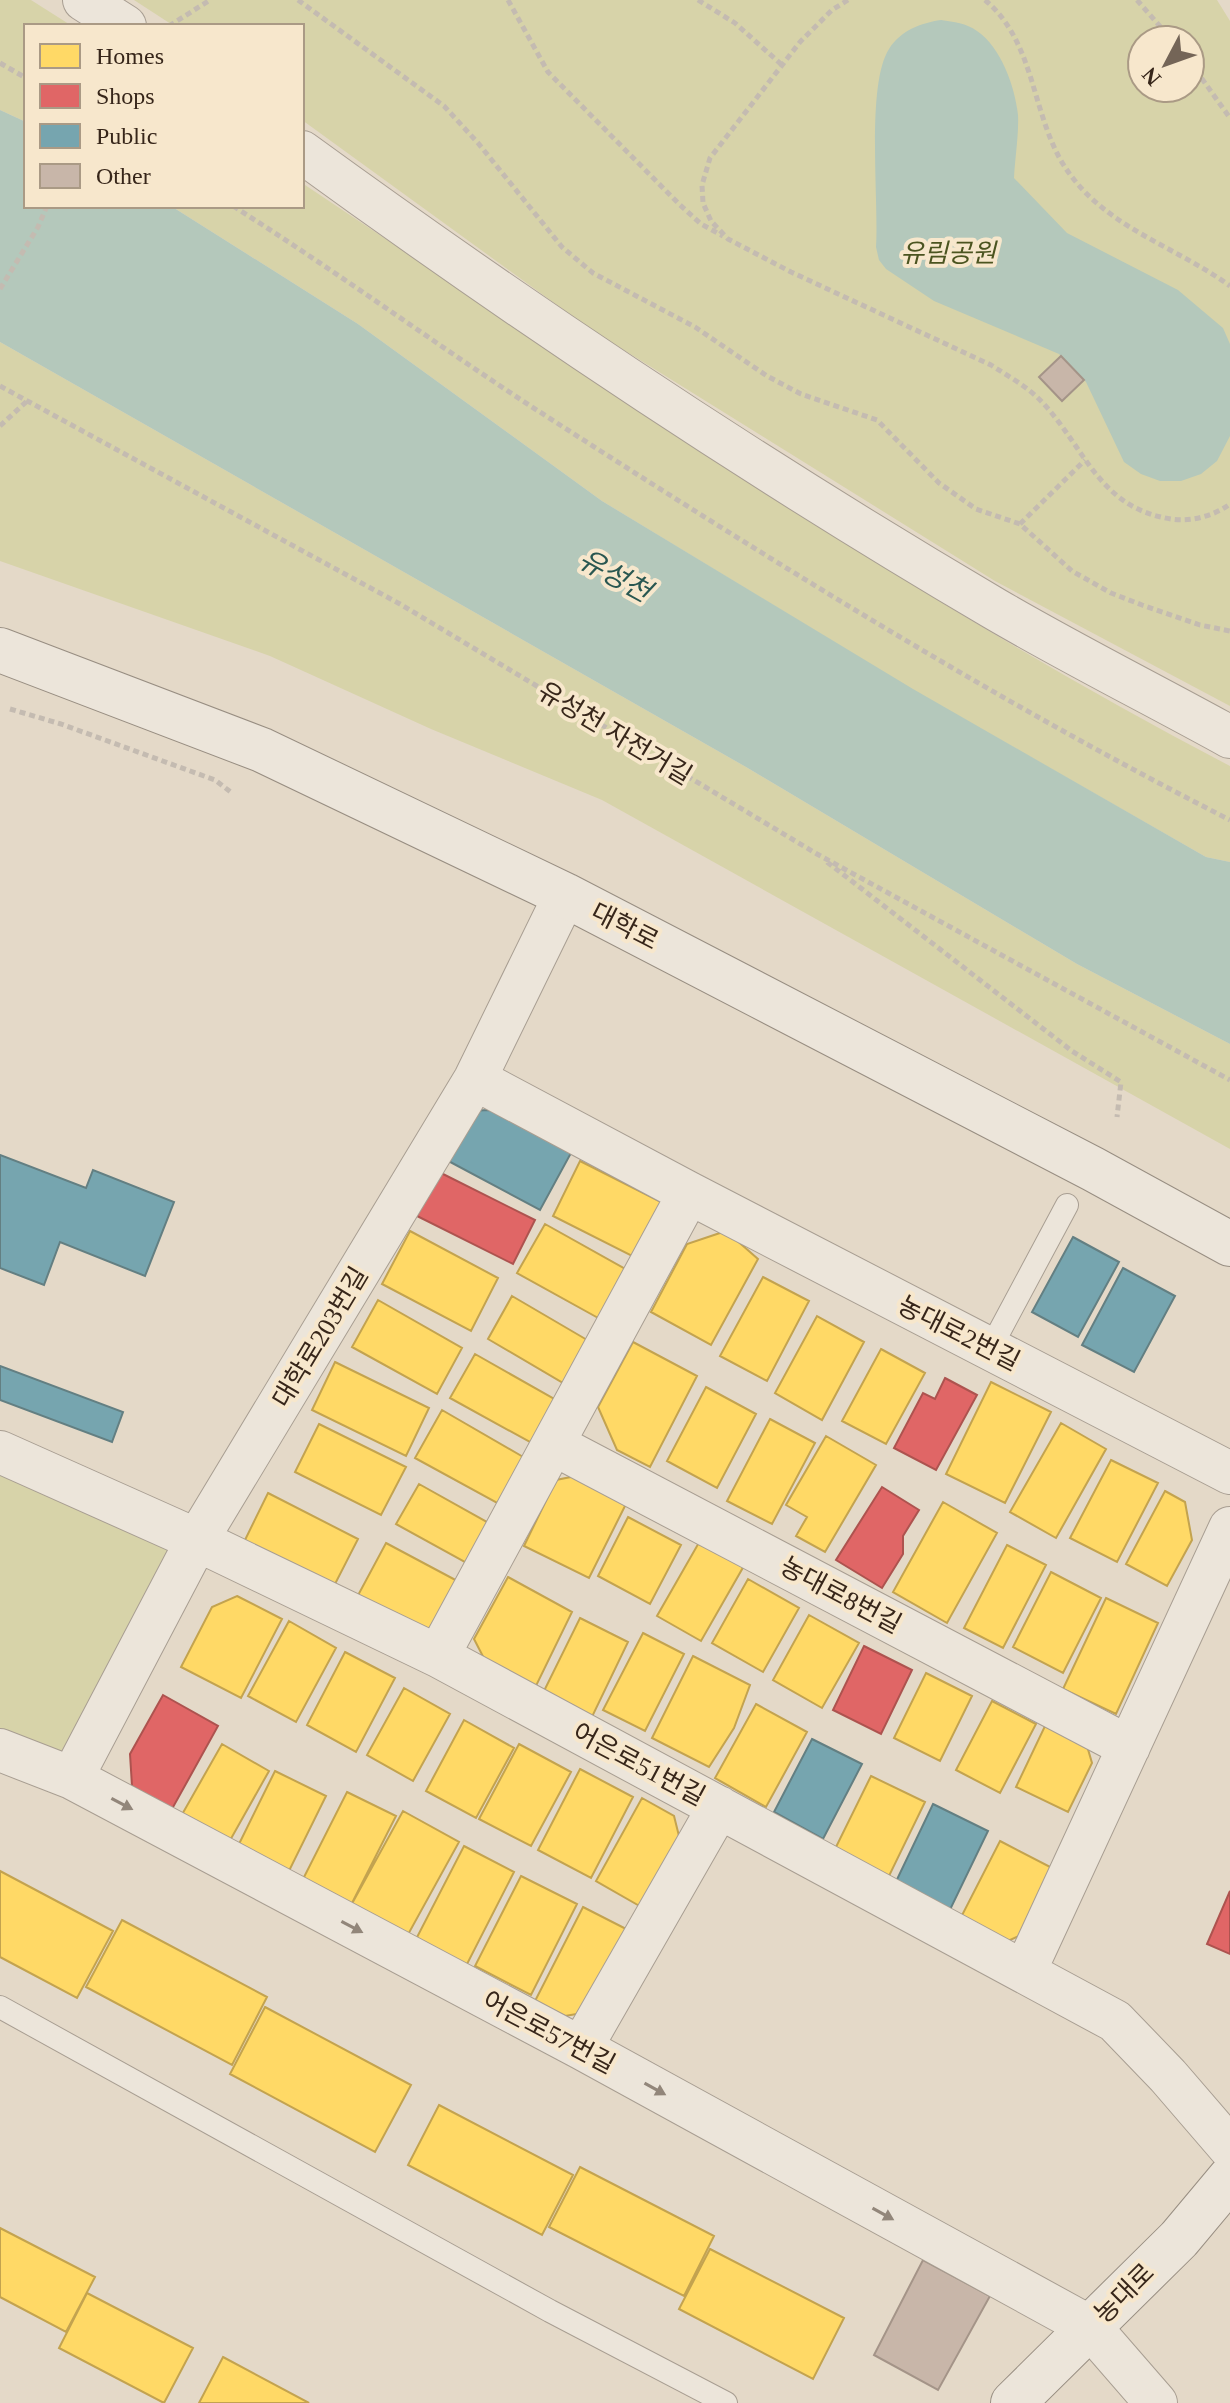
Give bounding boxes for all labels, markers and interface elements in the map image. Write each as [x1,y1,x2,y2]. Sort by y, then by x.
legend [24,24,304,208]
north arrow [1126,24,1206,104]
text: Homes [96,43,164,69]
text: N [1137,63,1166,91]
text: Shops [96,83,155,109]
text: Public [96,123,157,149]
text: Other [96,163,151,189]
park label: 유림공원 [900,239,998,268]
water label: 유성천 [573,543,659,609]
street label: 유성천 자전거길 [533,676,697,791]
street label: 대학로 [586,897,663,956]
street label: 대학로203번길 [267,1262,374,1413]
street label: 농대로2번길 [893,1290,1024,1376]
street label: 농대로8번길 [775,1552,906,1639]
street label: 어은로51번길 [568,1717,710,1811]
one-way arrow [111,1798,134,1811]
one-way arrow [340,1920,363,1933]
street label: 어은로57번길 [478,1985,620,2079]
one-way arrow [644,2082,666,2096]
one-way arrow [872,2207,894,2221]
street label: 농대로 [1089,2258,1160,2329]

